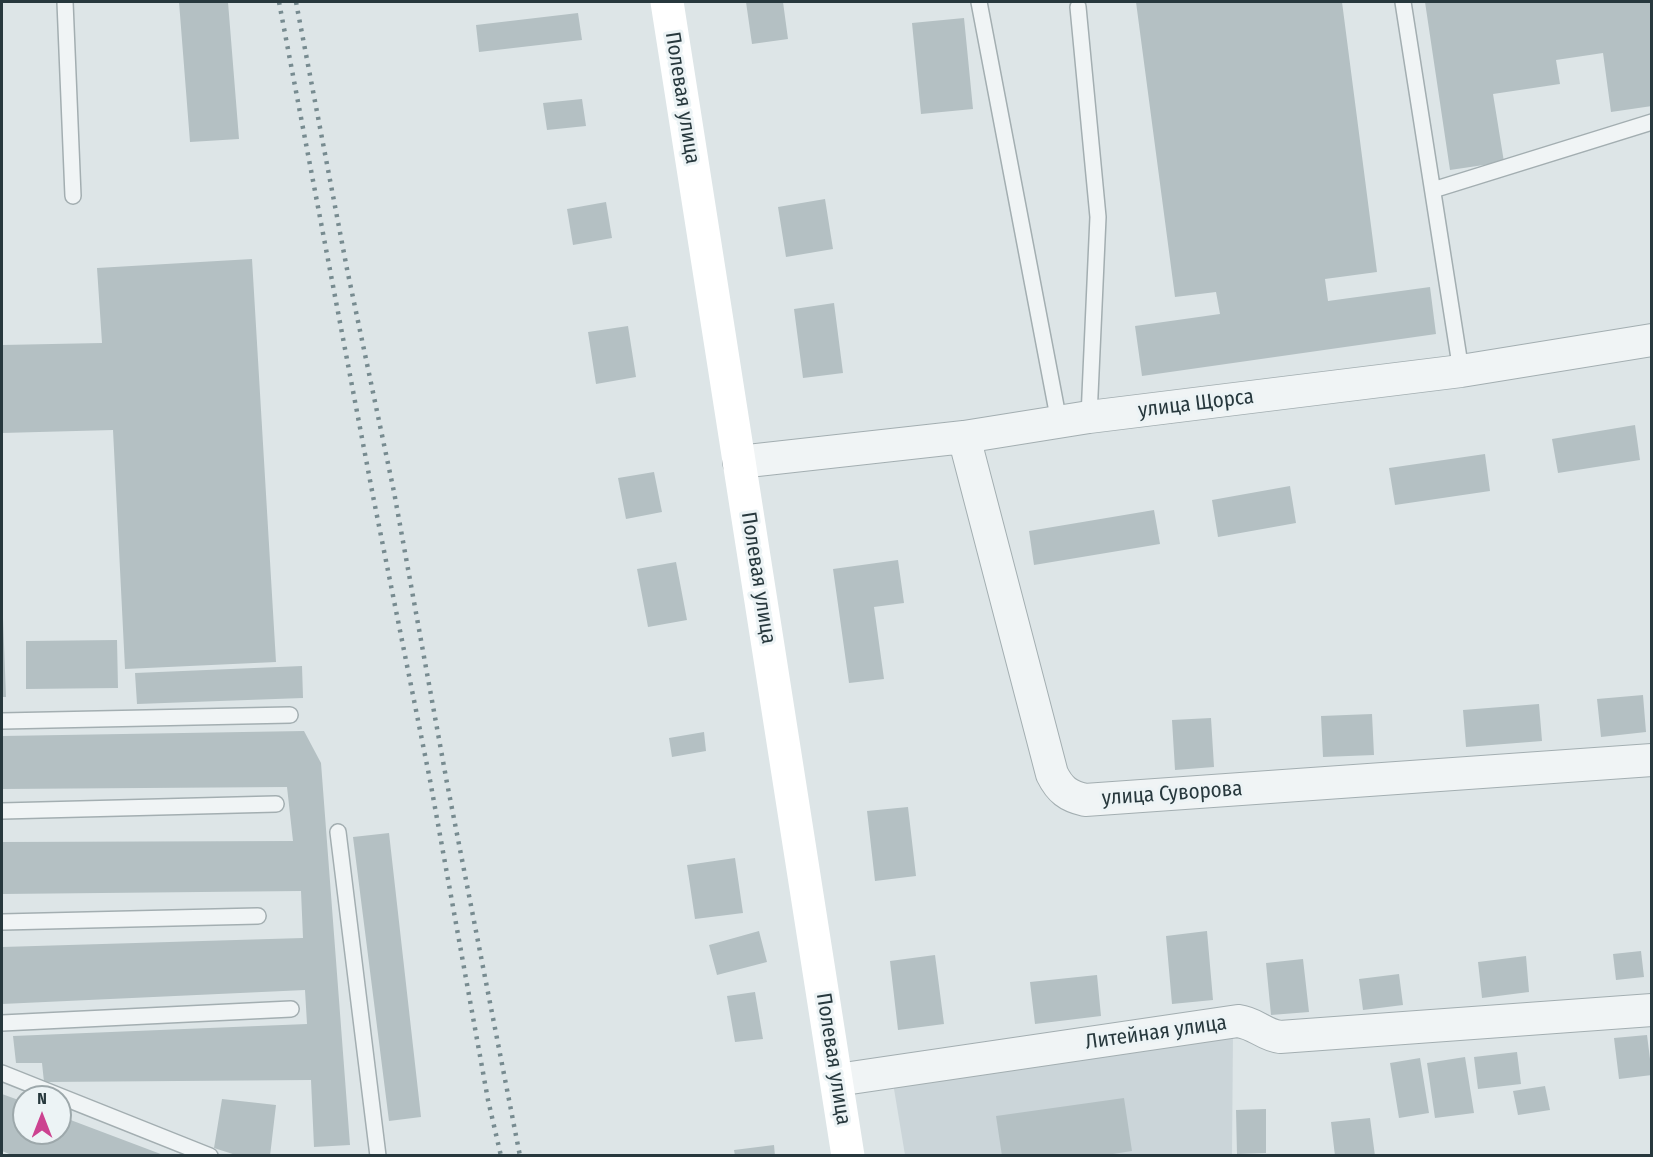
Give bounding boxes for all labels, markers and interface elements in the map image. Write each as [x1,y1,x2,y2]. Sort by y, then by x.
street label: Полевая улица [659,30,705,166]
street label: улица Щорса [1137,384,1255,424]
street label: Полевая улица [735,510,781,646]
street label: улица Суворова [1101,777,1243,811]
street label: Полевая улица [810,991,856,1127]
street label: Литейная улица [1084,1011,1228,1055]
north arrow [12,1085,72,1145]
text: N [37,1089,47,1108]

